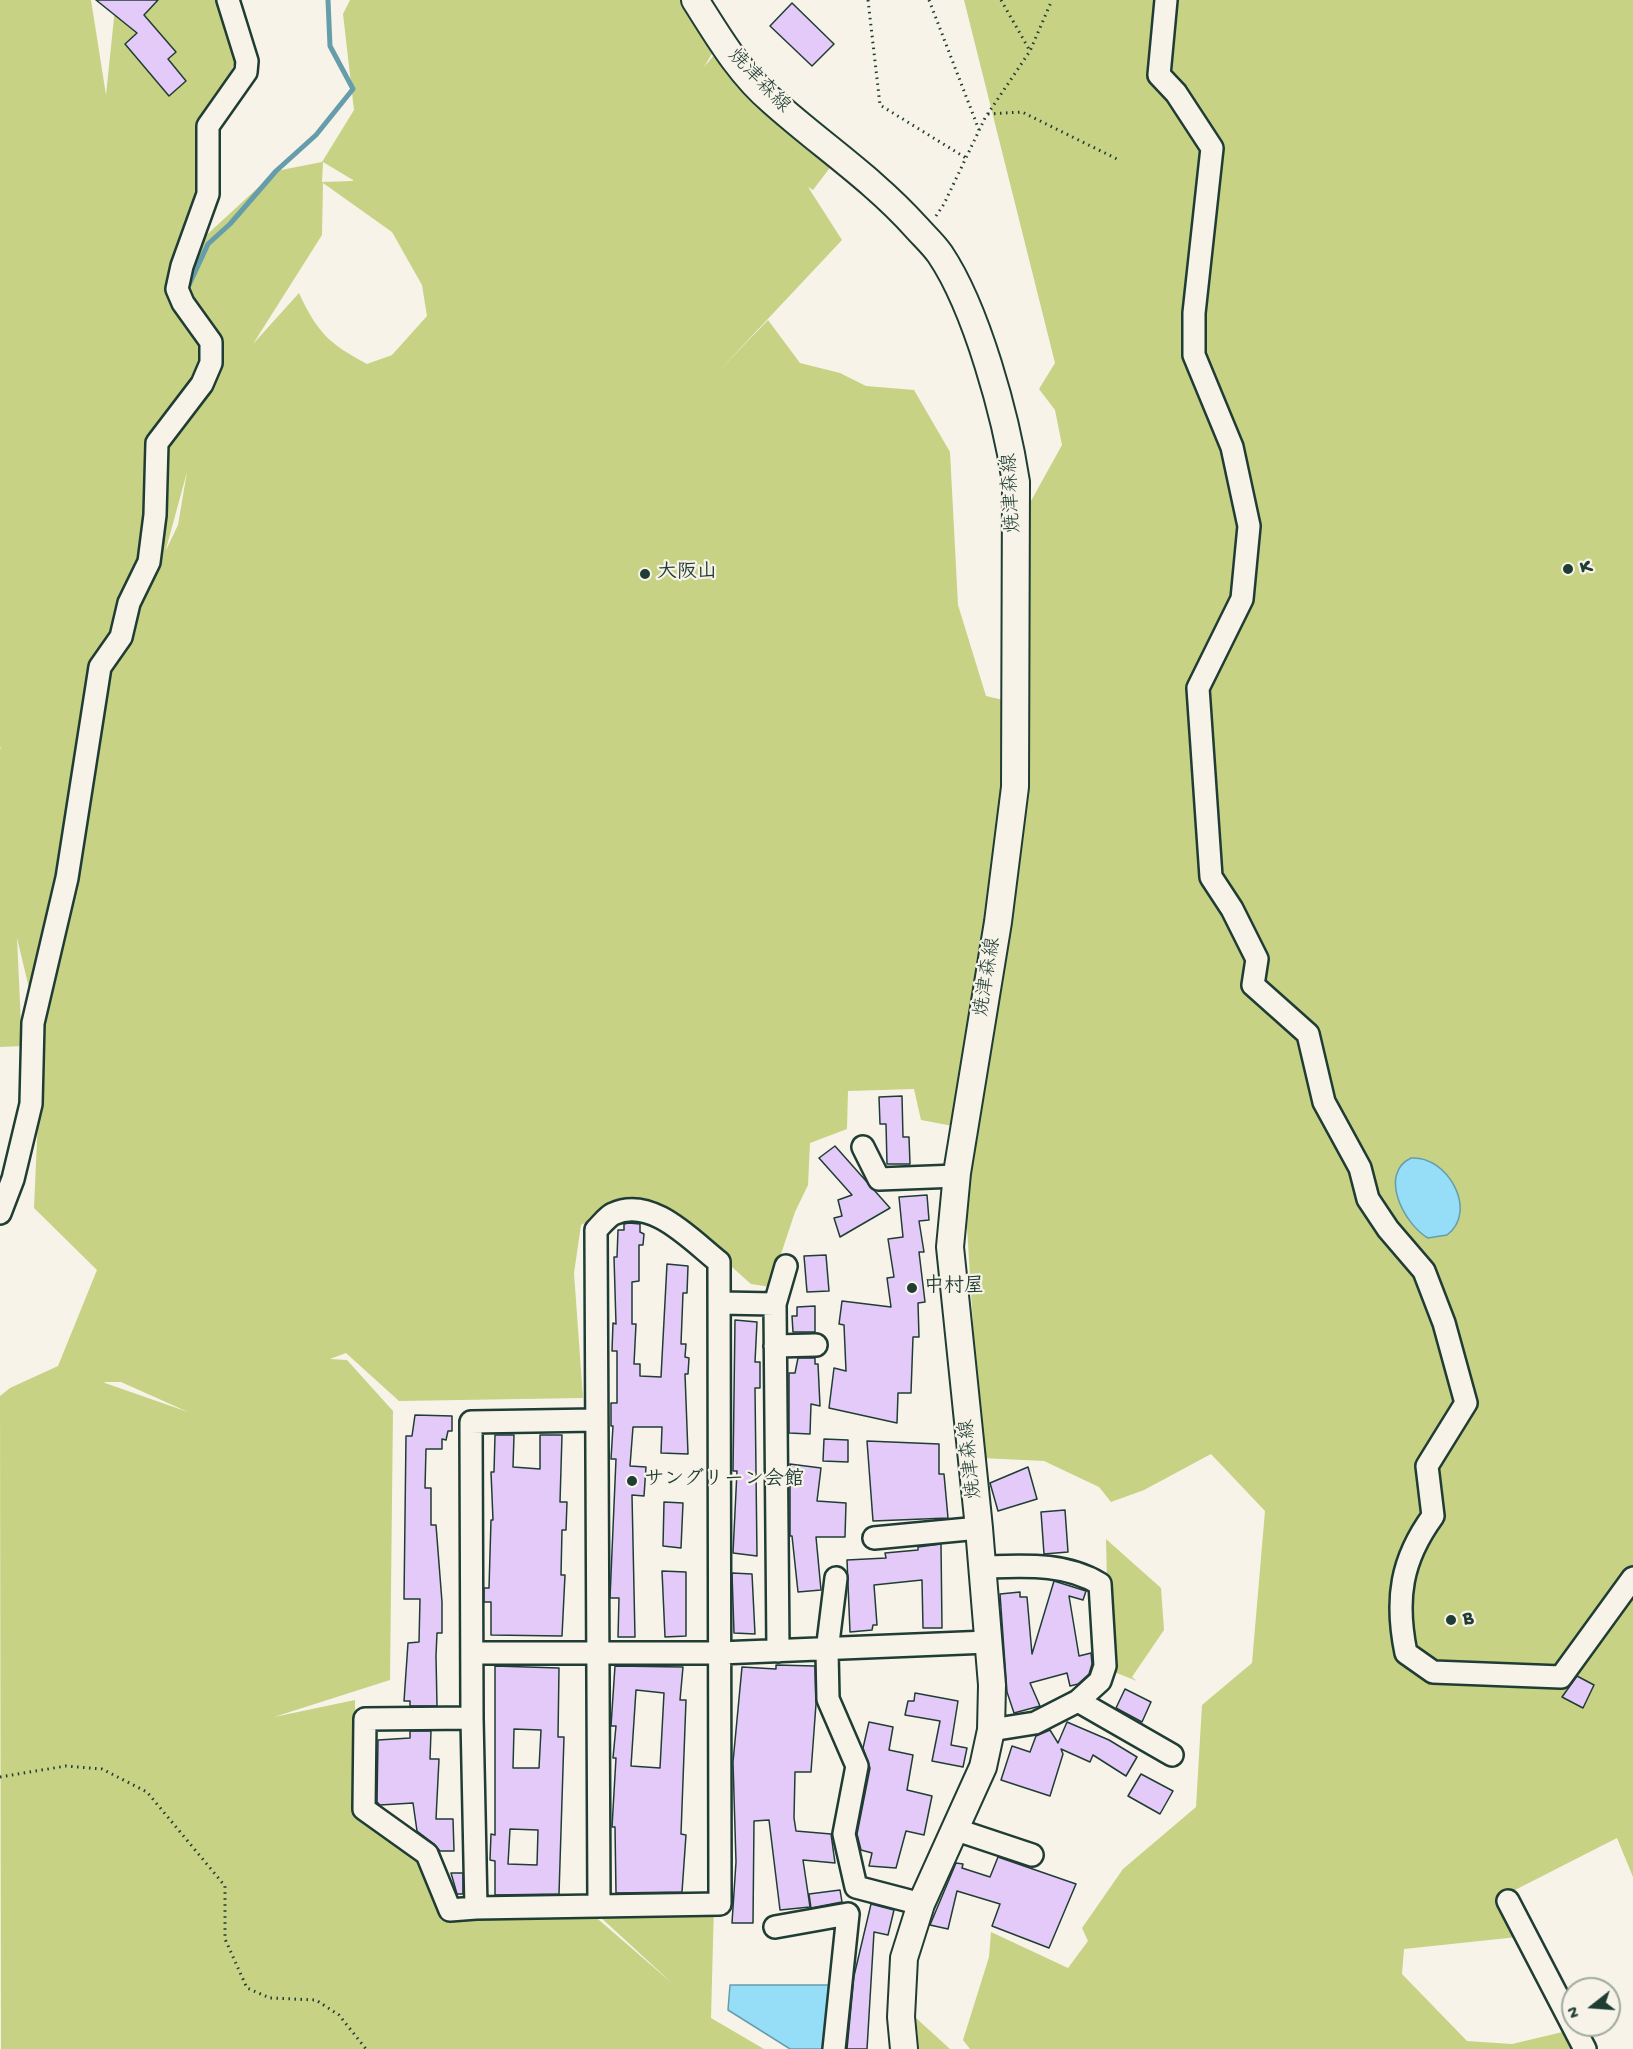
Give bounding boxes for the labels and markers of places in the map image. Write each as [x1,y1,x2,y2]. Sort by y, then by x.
place label: K [1580,557,1591,581]
place label: 大阪山 [657,562,717,586]
marker: K [1561,562,1575,576]
marker: 大阪山 [638,567,652,581]
place label: 中村屋 [924,1276,984,1300]
marker: 中村屋 [905,1281,919,1295]
place label: サングリーン会館 [644,1469,804,1493]
marker: サングリーン会館 [625,1474,639,1488]
place label: B [1463,1608,1473,1632]
marker: B [1444,1613,1458,1627]

